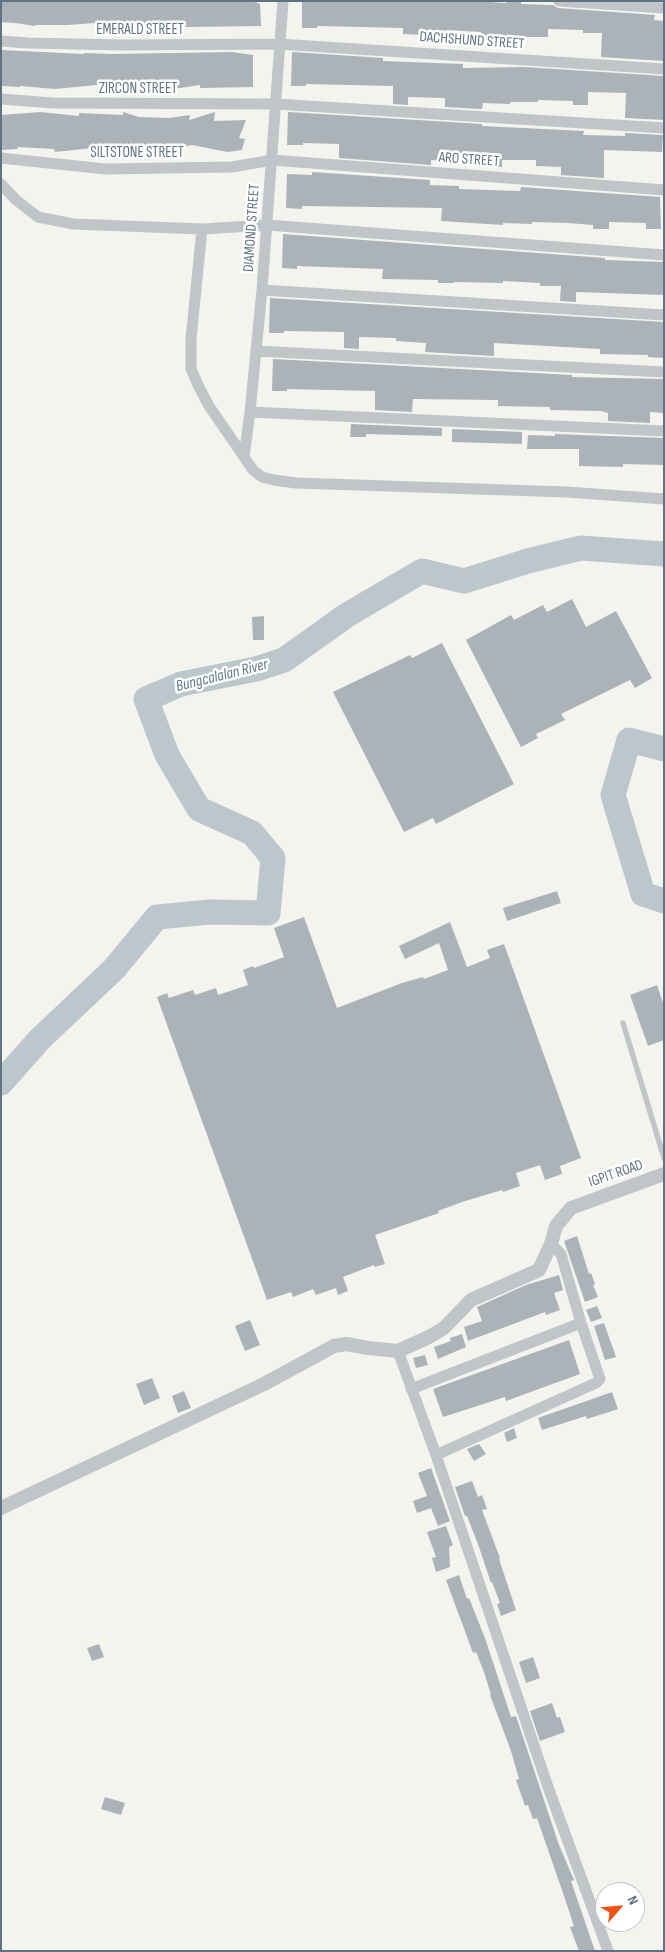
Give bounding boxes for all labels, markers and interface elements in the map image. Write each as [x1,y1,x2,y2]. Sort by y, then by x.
street label: EMERALD STREET [96,21,184,39]
street label: DACHSHUND STREET [419,28,525,54]
street label: ZIRCON STREET [99,80,177,98]
street label: SILTSTONE STREET [90,144,184,162]
street label: ARO STREET [438,149,500,171]
street label: DIAMOND STREET [240,183,264,273]
water label: Bungcalalan River [174,655,270,697]
street label: IGPIT ROAD [586,1156,646,1192]
north arrow [595,1882,645,1932]
text: N [624,1893,642,1908]

